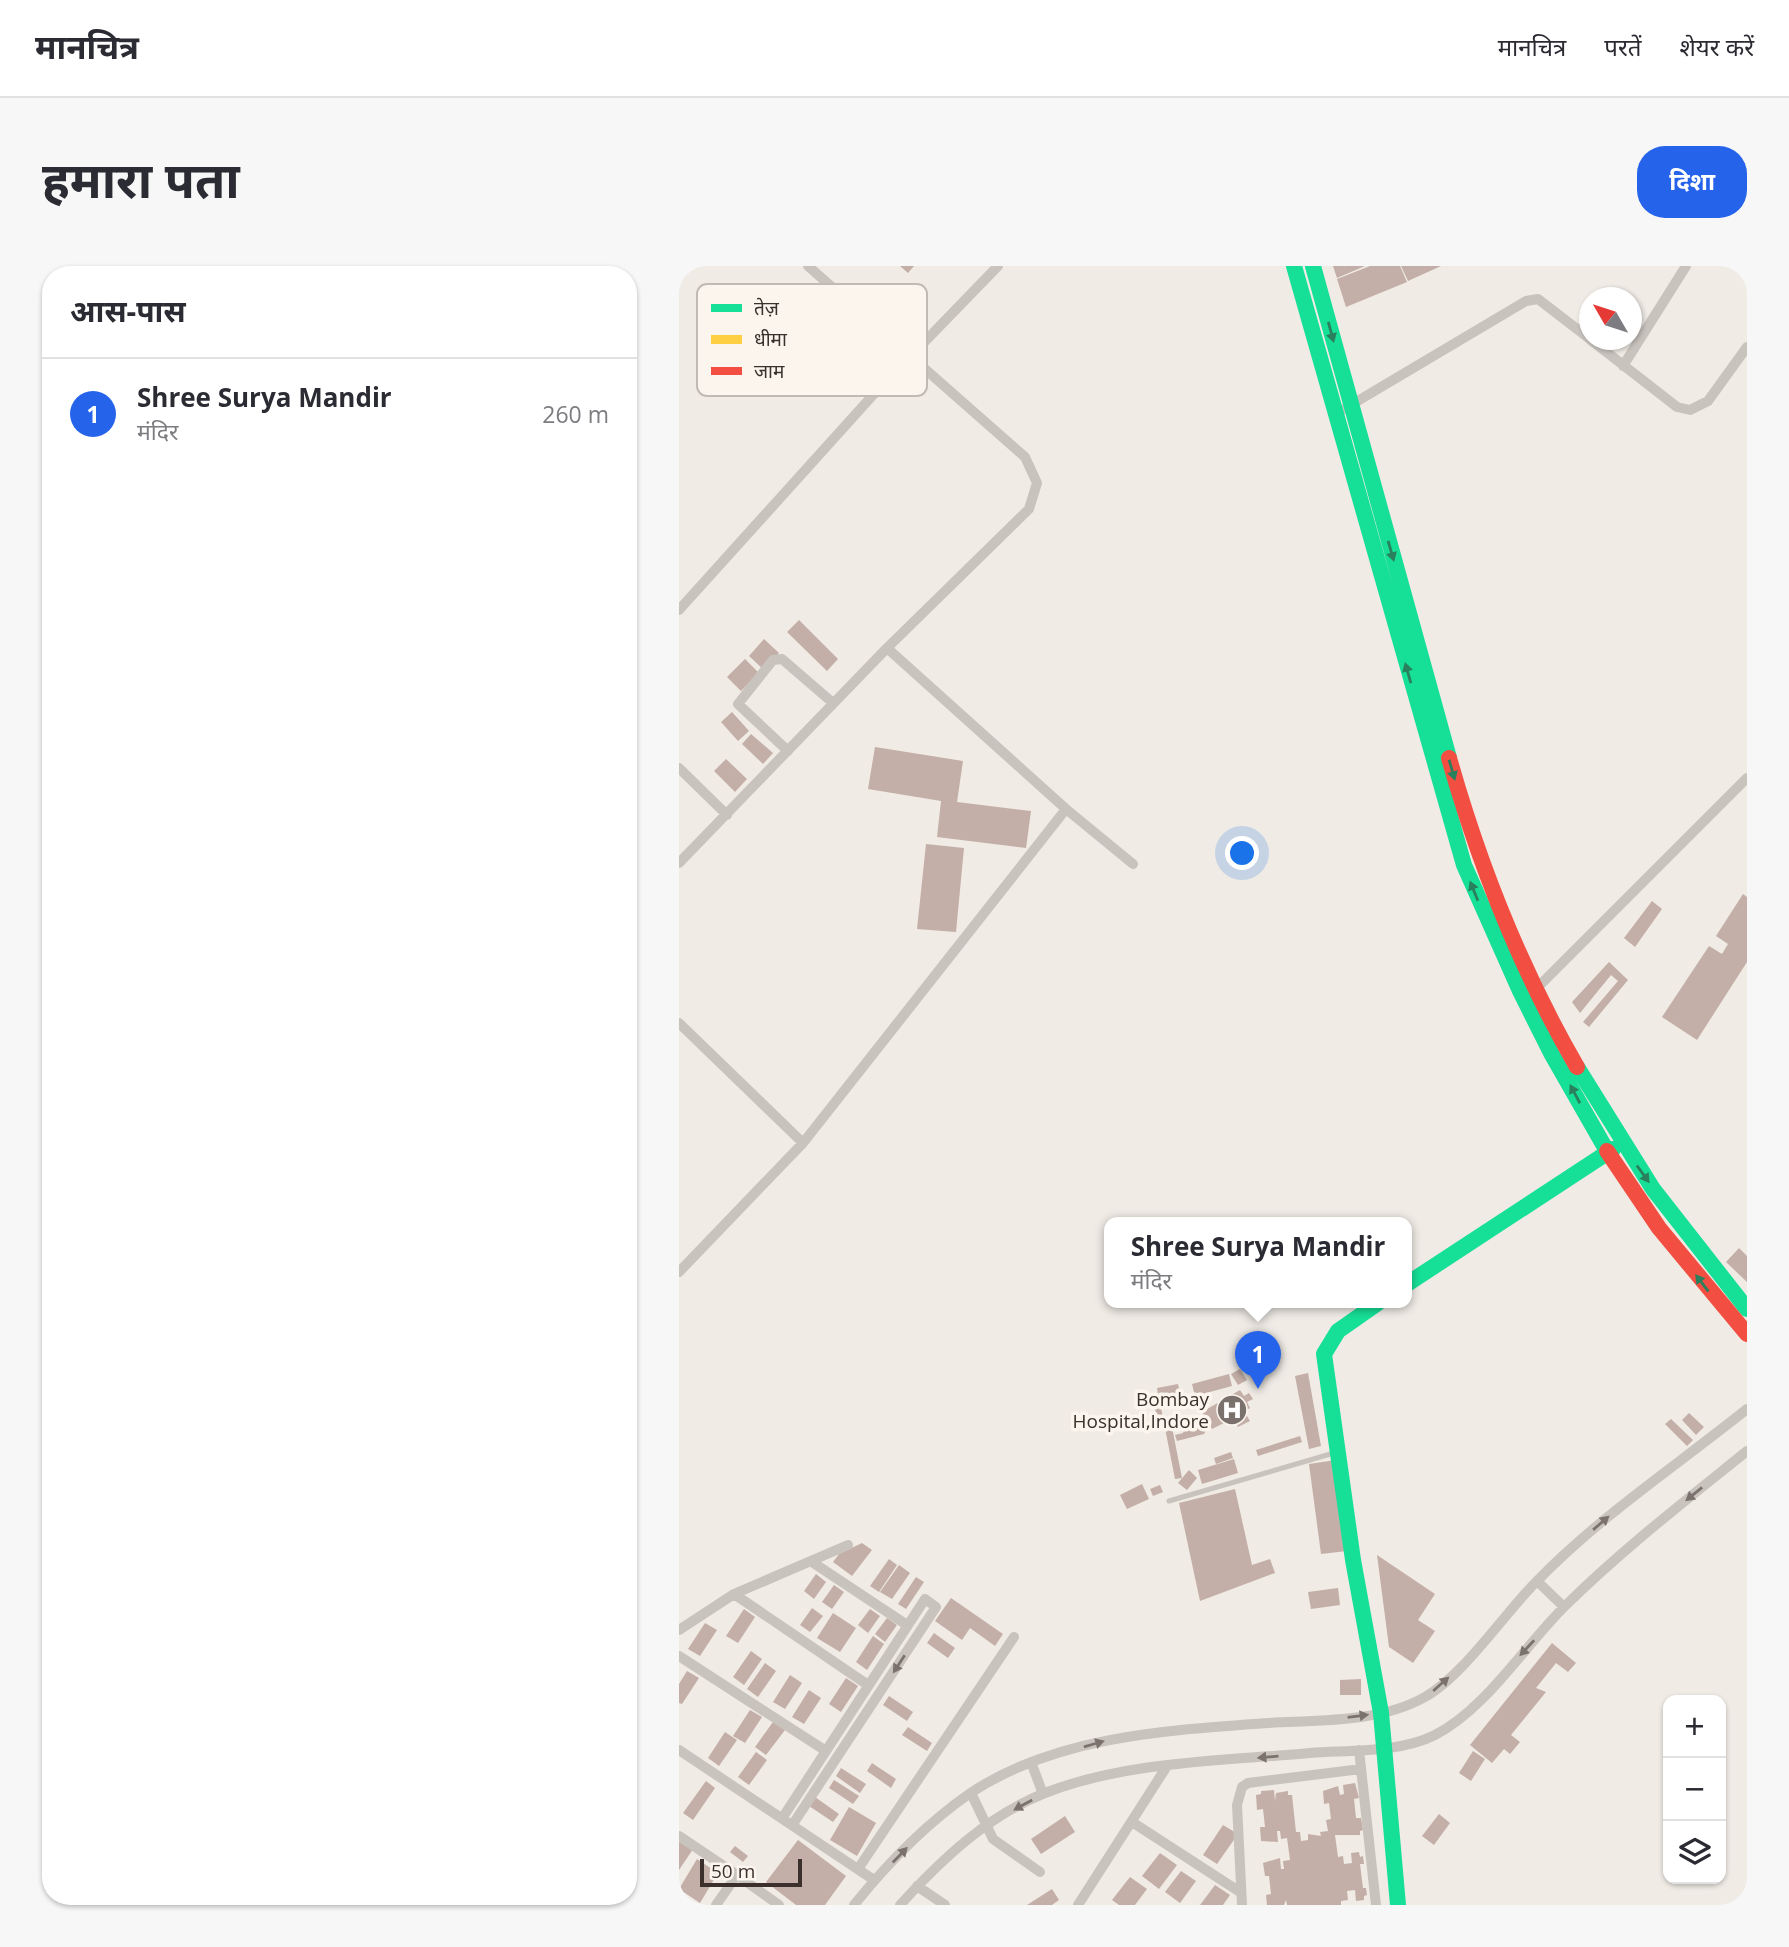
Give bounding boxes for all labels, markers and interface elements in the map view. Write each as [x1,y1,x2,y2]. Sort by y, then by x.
text: मानचित्र [35,24,139,69]
text: मानचित्र [1498,30,1566,63]
text: परतें [1604,30,1641,63]
text: शेयर करें [1679,30,1754,63]
text: हमारा पता [42,146,240,212]
button: दिशा [1637,146,1747,218]
legend [697,284,927,396]
north arrow [1579,287,1642,350]
text: आस-पास [70,290,186,331]
text: तेज़ [754,295,780,321]
one-way arrow [1326,321,1337,343]
text: धीमा [754,326,788,352]
text: जाम [754,358,785,384]
text: Shree Surya Mandir [137,379,392,415]
text: 1 [86,398,100,430]
text: 260 m [542,398,609,430]
text: मंदिर [137,415,178,447]
one-way arrow [1386,541,1397,563]
one-way arrow [1403,662,1413,683]
one-way arrow [1448,760,1458,781]
your location [1225,836,1259,870]
one-way arrow [1469,880,1480,901]
one-way arrow [1569,1084,1581,1104]
one-way arrow [1635,1165,1649,1183]
popup [1104,1217,1412,1308]
text: Shree Surya Mandir [1131,1228,1385,1264]
text: मंदिर [1131,1264,1172,1296]
one-way arrow [1694,1274,1709,1292]
pin: 1 [1235,1331,1281,1389]
place label: Bombay Hospital,Indore [1073,1386,1209,1434]
hospital icon: Bombay Hospital,Indore [1215,1393,1249,1427]
one-way arrow [1685,1486,1702,1501]
one-way arrow [1593,1516,1610,1531]
one-way arrow [1519,1639,1535,1656]
one-way arrow [893,1654,906,1673]
one-way arrow [1432,1676,1450,1692]
map controls [1663,1695,1726,1884]
button: + [1663,1695,1726,1758]
one-way arrow [1347,1710,1369,1721]
one-way arrow [1084,1739,1105,1749]
one-way arrow [1257,1752,1279,1763]
button: − [1663,1758,1726,1821]
one-way arrow [1013,1799,1033,1811]
button: layers [1663,1821,1726,1884]
one-way arrow [892,1847,908,1864]
scale bar [700,1856,801,1888]
text: 50 m [711,1858,755,1884]

